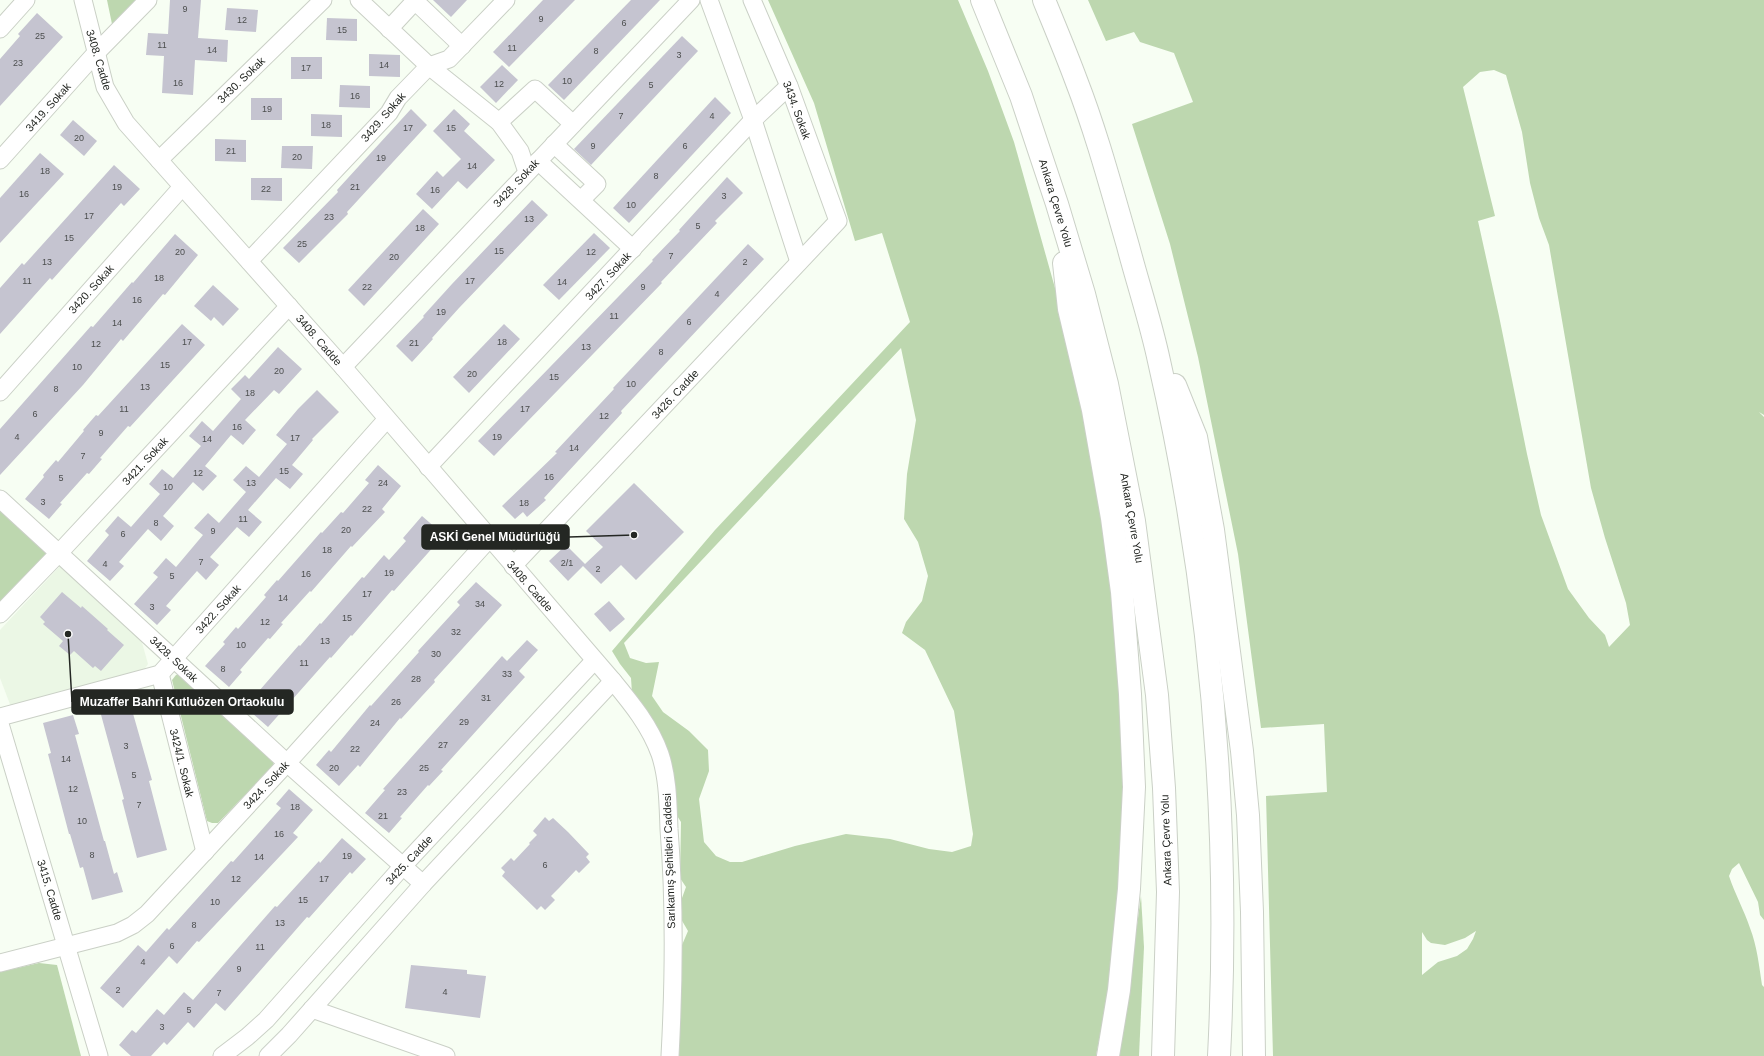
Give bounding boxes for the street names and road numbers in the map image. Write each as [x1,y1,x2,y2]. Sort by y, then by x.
street label: 3408. Cadde [84,28,114,92]
street label: 3430. Sokak [215,54,268,106]
street label: 3434. Sokak [781,79,813,141]
street label: 3419. Sokak [23,80,73,134]
street label: 3429. Sokak [358,90,408,144]
street label: 3428. Sokak [491,156,542,209]
street label: Ankara Çevre Yolu [1037,158,1075,248]
street label: 3427. Sokak [583,249,634,302]
street label: 3420. Sokak [66,262,116,316]
street label: 3408. Cadde [294,312,344,368]
street label: 3426. Cadde [649,367,701,421]
street label: 3421. Sokak [120,434,171,487]
street label: Ankara Çevre Yolu [1118,472,1146,564]
street label: 3408. Cadde [505,558,555,614]
street label: 3422. Sokak [193,582,243,636]
street label: 3428. Sokak [148,634,201,685]
street label: 3424/1. Sokak [168,727,196,799]
street label: 3424. Sokak [241,758,292,811]
street label: Sarıkamış Şehitleri Caddesi [661,793,677,929]
street label: Ankara Çevre Yolu [1158,794,1174,886]
street label: 3425. Cadde [383,833,435,887]
street label: 3415. Cadde [35,858,65,922]

